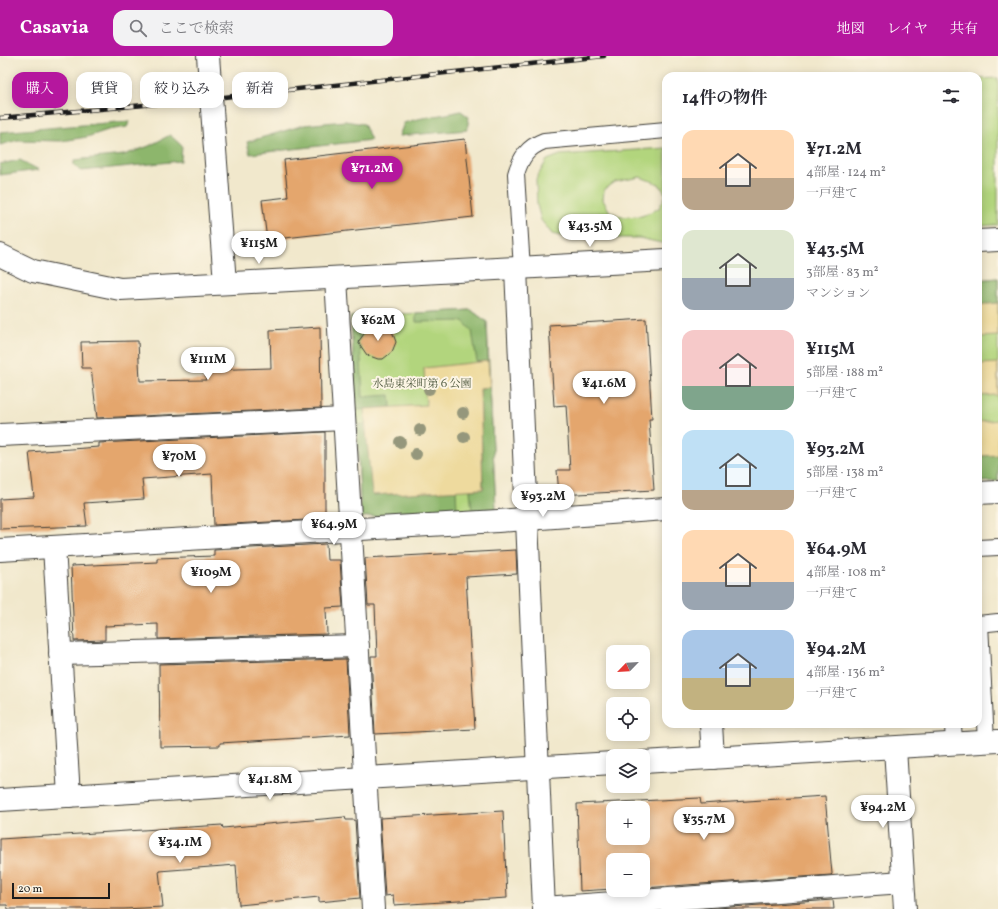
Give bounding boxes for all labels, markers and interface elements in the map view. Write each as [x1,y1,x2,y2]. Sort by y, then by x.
search box [113,10,393,46]
text: Casavia [20,15,89,41]
icon: search [127,17,149,39]
text: ここで検索 [159,19,234,40]
text: 地図 [837,20,865,39]
text: レイヤ [887,20,928,39]
text: 共有 [950,20,978,39]
chip: 購入 [12,72,68,108]
chip: 賃貸 [76,72,132,108]
chip: 絞り込み [140,72,224,108]
chip: 新着 [232,72,288,108]
icon: filters [940,85,962,107]
text: 14件の物件 [682,87,767,110]
text: ¥71.2M [806,138,862,161]
icon: home [714,146,762,194]
pin: ¥71.2M [339,156,405,190]
text: ¥71.2M [351,160,393,178]
text: 4部屋 · 124 m² [806,164,886,182]
text: 一戸建て [806,185,858,203]
pin: ¥43.5M [557,214,623,248]
text: ¥43.5M [568,218,612,236]
pin: ¥115M [231,231,287,265]
text: ¥115M [240,235,278,253]
text: ¥43.5M [806,238,864,261]
icon: home [714,246,762,294]
text: 3部屋 · 83 m² [806,264,879,282]
text: マンション [806,285,870,303]
pin: ¥62M [354,308,402,342]
text: ¥62M [361,312,395,330]
text: ¥115M [806,338,855,361]
icon: home [714,346,762,394]
pin: ¥111M [180,347,236,381]
text: ¥111M [190,351,226,369]
text: 5部屋 · 188 m² [806,364,883,382]
pin: ¥41.6M [571,371,637,405]
text: ¥41.6M [582,375,626,393]
park label: 水島東栄町第６公園 [373,377,472,392]
text: 一戸建て [806,385,858,403]
text: ¥93.2M [806,438,865,461]
pin: ¥70M [155,444,203,478]
icon: home [714,446,762,494]
text: ¥70M [162,448,196,466]
text: 5部屋 · 138 m² [806,464,883,482]
pin: ¥93.2M [510,484,576,518]
text: 一戸建て [806,485,858,503]
text: ¥93.2M [521,488,565,506]
pin: ¥64.9M [301,512,367,546]
text: ¥64.9M [311,516,357,534]
text: ¥64.9M [806,538,867,561]
icon: home [714,546,762,594]
pin: ¥109M [183,560,239,594]
text: ¥109M [190,564,232,582]
text: 4部屋 · 108 m² [806,564,886,582]
text: 一戸建て [806,585,858,603]
text: ¥94.2M [806,638,866,661]
north arrow [606,645,650,689]
map controls [606,645,650,897]
icon: home [714,646,762,694]
text: 4部屋 · 136 m² [806,664,885,682]
text: 一戸建て [806,685,858,703]
button: locate [606,697,650,741]
button: layers [606,749,650,793]
pin: ¥41.8M [237,767,303,801]
text: ¥41.8M [248,771,292,789]
pin: ¥94.2M [850,795,916,829]
text: ¥94.2M [860,799,906,817]
button: + [606,801,650,845]
pin: ¥35.7M [671,807,737,841]
text: ¥35.7M [682,811,726,829]
pin: ¥34.1M [147,830,213,864]
text: ¥34.1M [158,834,202,852]
button: − [606,853,650,897]
scale bar [12,881,110,900]
text: 20 m [18,882,42,897]

